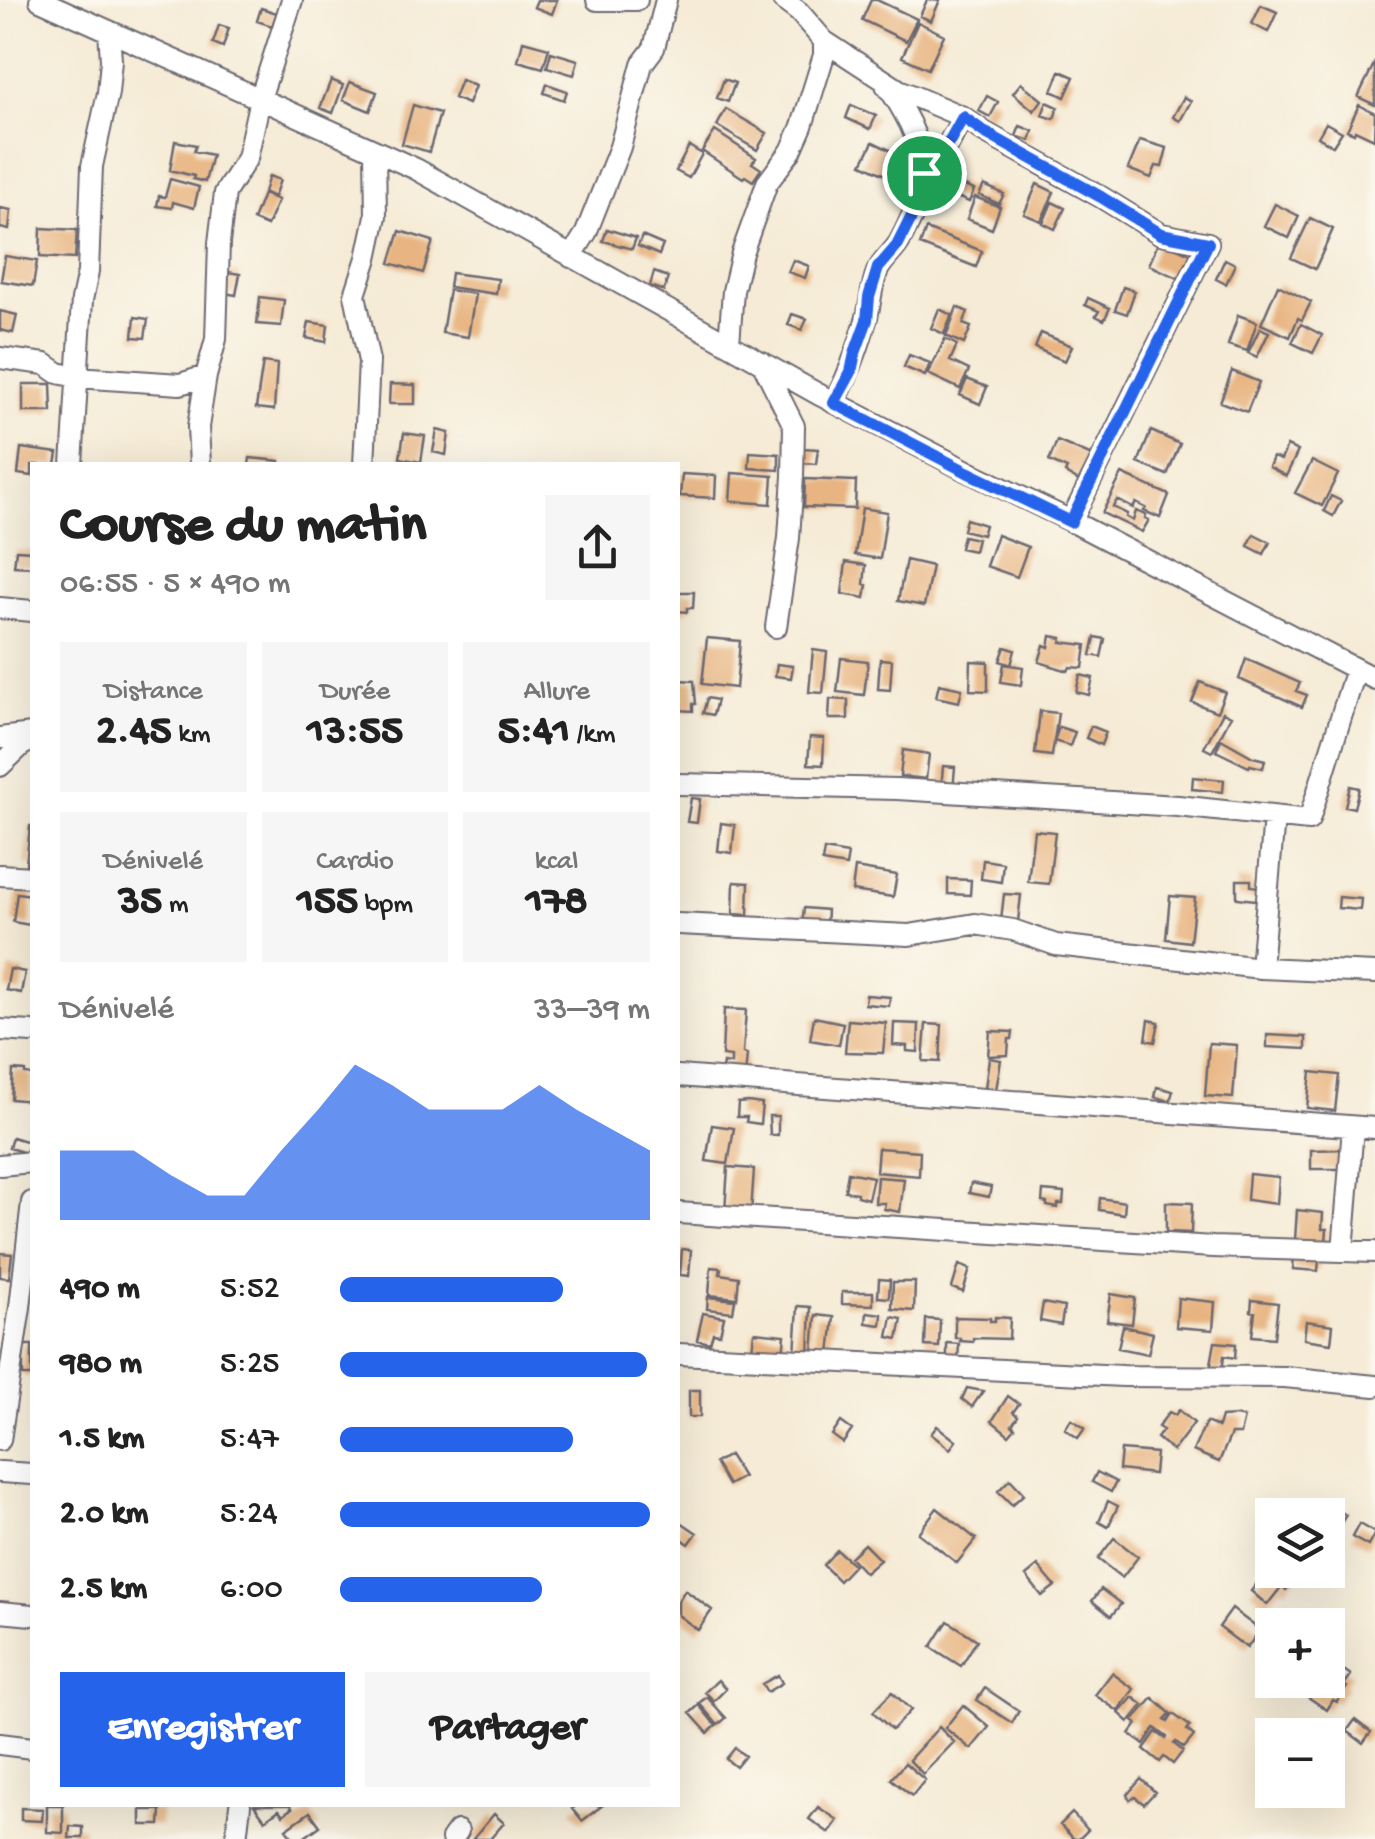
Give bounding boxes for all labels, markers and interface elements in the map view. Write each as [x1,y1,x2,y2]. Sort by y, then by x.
pin [882,131,967,216]
icon: arrive [897,146,952,201]
button: share [545,495,650,600]
text: Course du matin [60,496,426,560]
text: 06:55 · 5 × 490 m [60,566,290,604]
text: Distance [104,676,203,709]
text: Durée [320,676,390,709]
text: Allure [523,676,590,709]
text: 2.45 [96,709,172,758]
text: 13:55 [307,709,403,758]
text: 5:41 [498,709,570,758]
text: km [172,719,211,752]
text: /km [570,719,616,752]
text: Dénivelé [104,846,203,879]
text: Cardio [316,846,394,879]
text: kcal [535,846,579,879]
text: 35 [118,879,162,928]
text: 155 [297,879,358,928]
text: 178 [526,879,588,928]
text: m [162,889,189,922]
text: bpm [358,889,413,922]
text: Dénivelé [60,992,174,1030]
text: 33–39 m [534,992,650,1030]
text: 490 m [60,1271,140,1309]
text: 5:52 [220,1271,279,1309]
text: 980 m [60,1346,142,1384]
text: 5:25 [220,1346,279,1384]
text: 1.5 km [60,1421,144,1459]
text: 5:47 [220,1421,279,1459]
text: 2.0 km [60,1496,148,1534]
text: 5:24 [220,1496,278,1534]
map controls [1255,1498,1345,1808]
button: layers [1255,1498,1345,1588]
text: 2.5 km [60,1571,147,1609]
text: 6:00 [220,1571,283,1609]
button: + [1255,1608,1345,1698]
button: Enregistrer [60,1672,345,1787]
button: Partager [365,1672,650,1787]
button: − [1255,1718,1345,1808]

